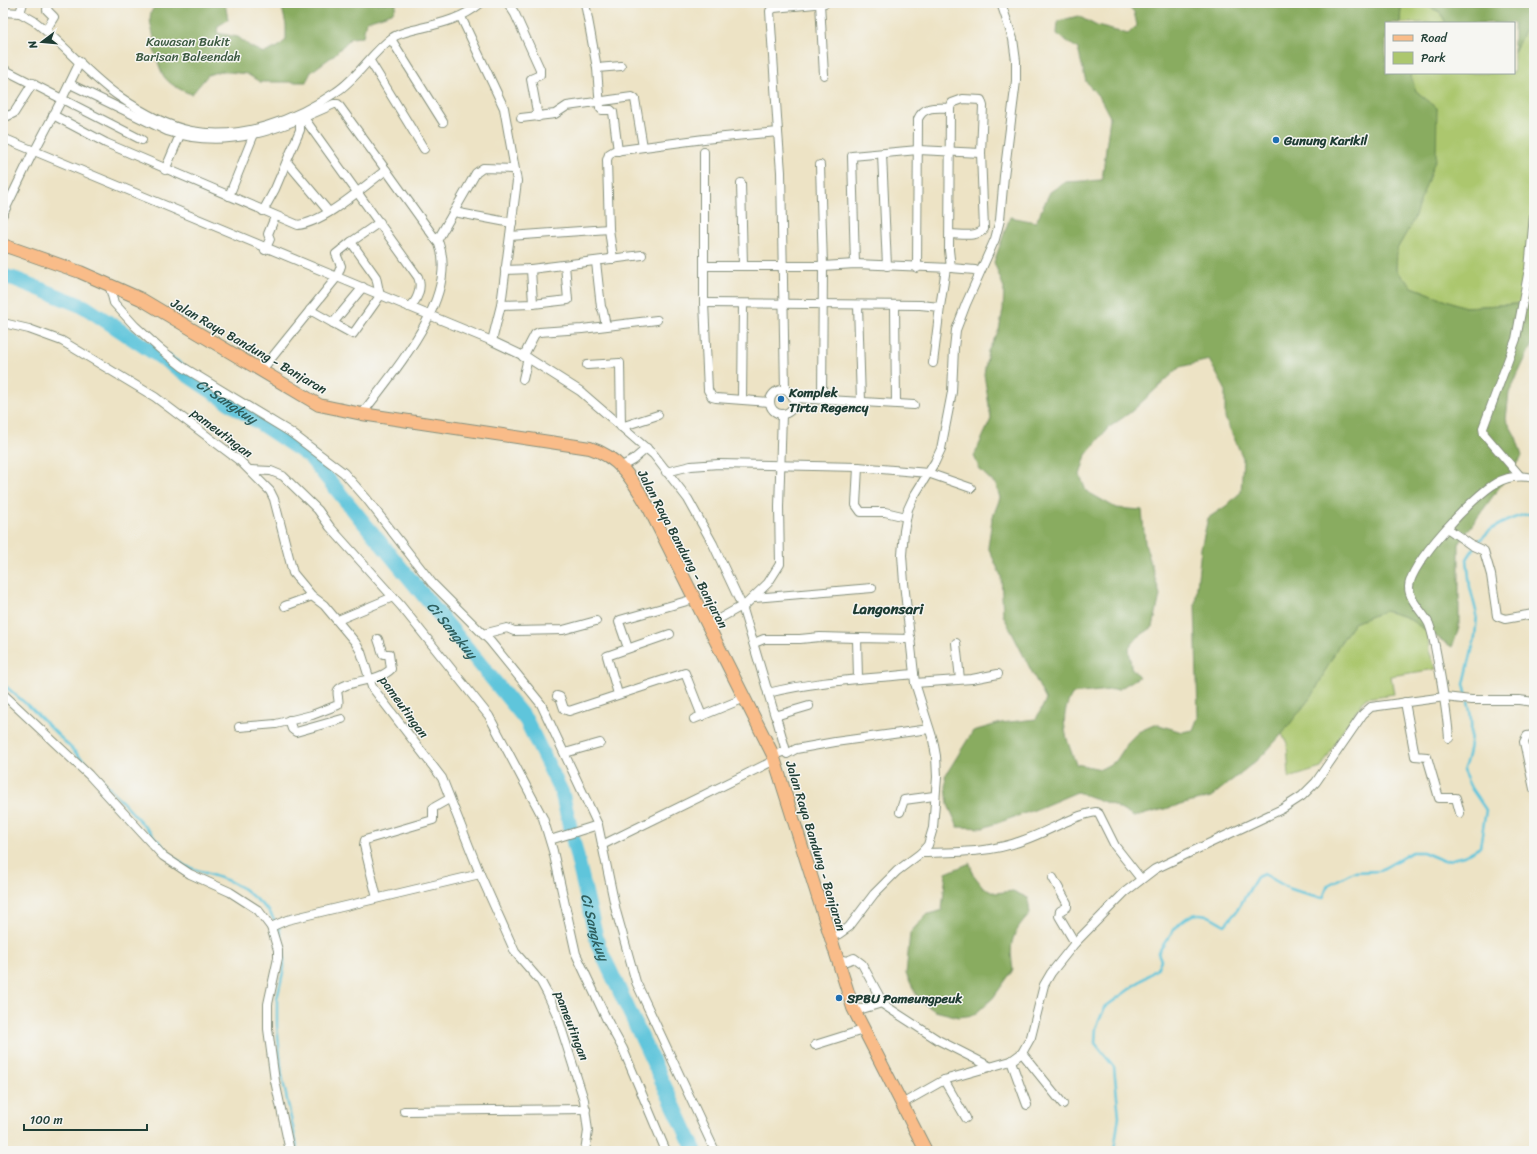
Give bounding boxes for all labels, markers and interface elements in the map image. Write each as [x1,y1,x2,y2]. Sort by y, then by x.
north arrow [22,22,62,62]
legend [1385,22,1515,74]
text: Road [1421,27,1448,49]
park label: Kawasan Bukit Barisan Baleendah [135,30,241,68]
text: N [23,38,43,52]
text: Park [1421,47,1446,69]
place label: Gunung Karikil [1283,129,1369,152]
marker: Gunung Karikil [1271,135,1281,145]
street label: Jalan Raya Bandung - Banjaran [166,291,332,400]
water label: Ci Sangkuy [191,372,264,432]
place label: Komplek Tirta Regency [788,381,869,419]
marker: Komplek Tirta Regency [776,394,786,404]
street label: pameutingan [185,401,258,464]
street label: Jalan Raya Bandung - Banjaran [631,464,735,633]
water label: Ci Sangkuy [420,595,485,666]
district label: Langonsari [853,596,924,622]
street label: pameutingan [373,670,435,743]
street label: Jalan Raya Bandung - Banjaran [779,757,853,934]
water label: Ci Sangkuy [574,891,617,967]
street label: pameutingan [548,987,596,1064]
place label: SPBU Pameungpeuk [846,987,963,1010]
marker: SPBU Pameungpeuk [834,993,844,1003]
scale bar [24,1106,147,1132]
text: 100 m [30,1109,63,1131]

